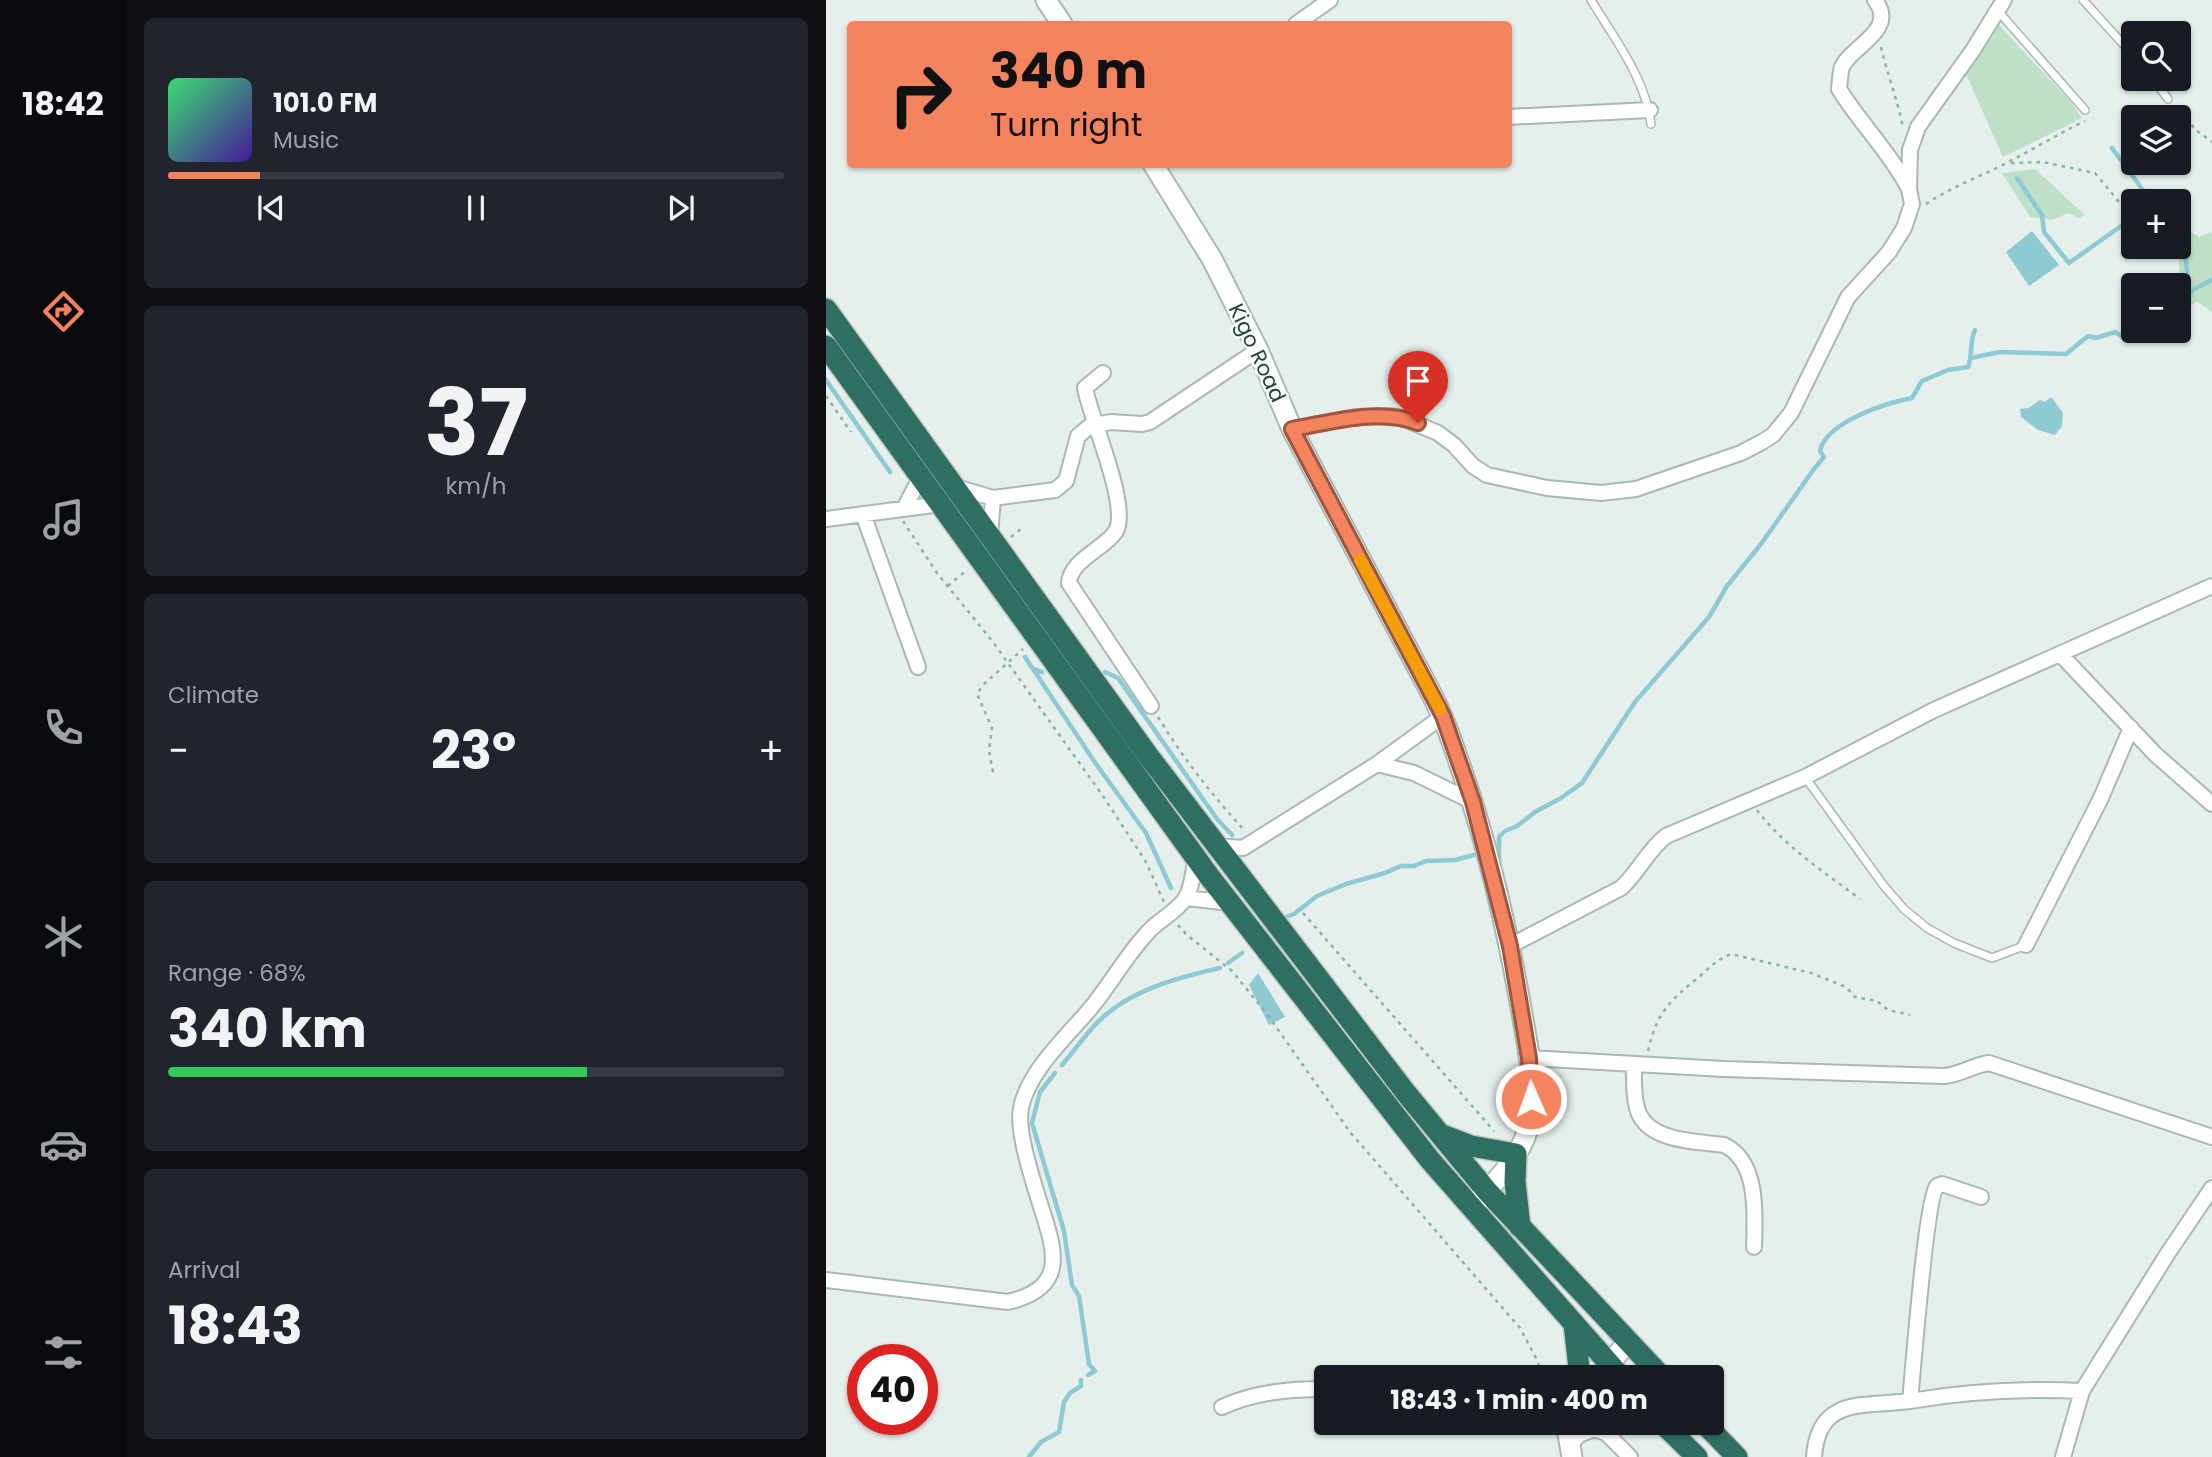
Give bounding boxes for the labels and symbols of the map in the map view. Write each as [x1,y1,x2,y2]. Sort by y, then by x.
street label: Kigo Road [1222,299,1293,407]
pin [1388,351,1448,423]
position arrow [1494,1062,1568,1136]
speed limit sign: 40 [847,1344,938,1435]

